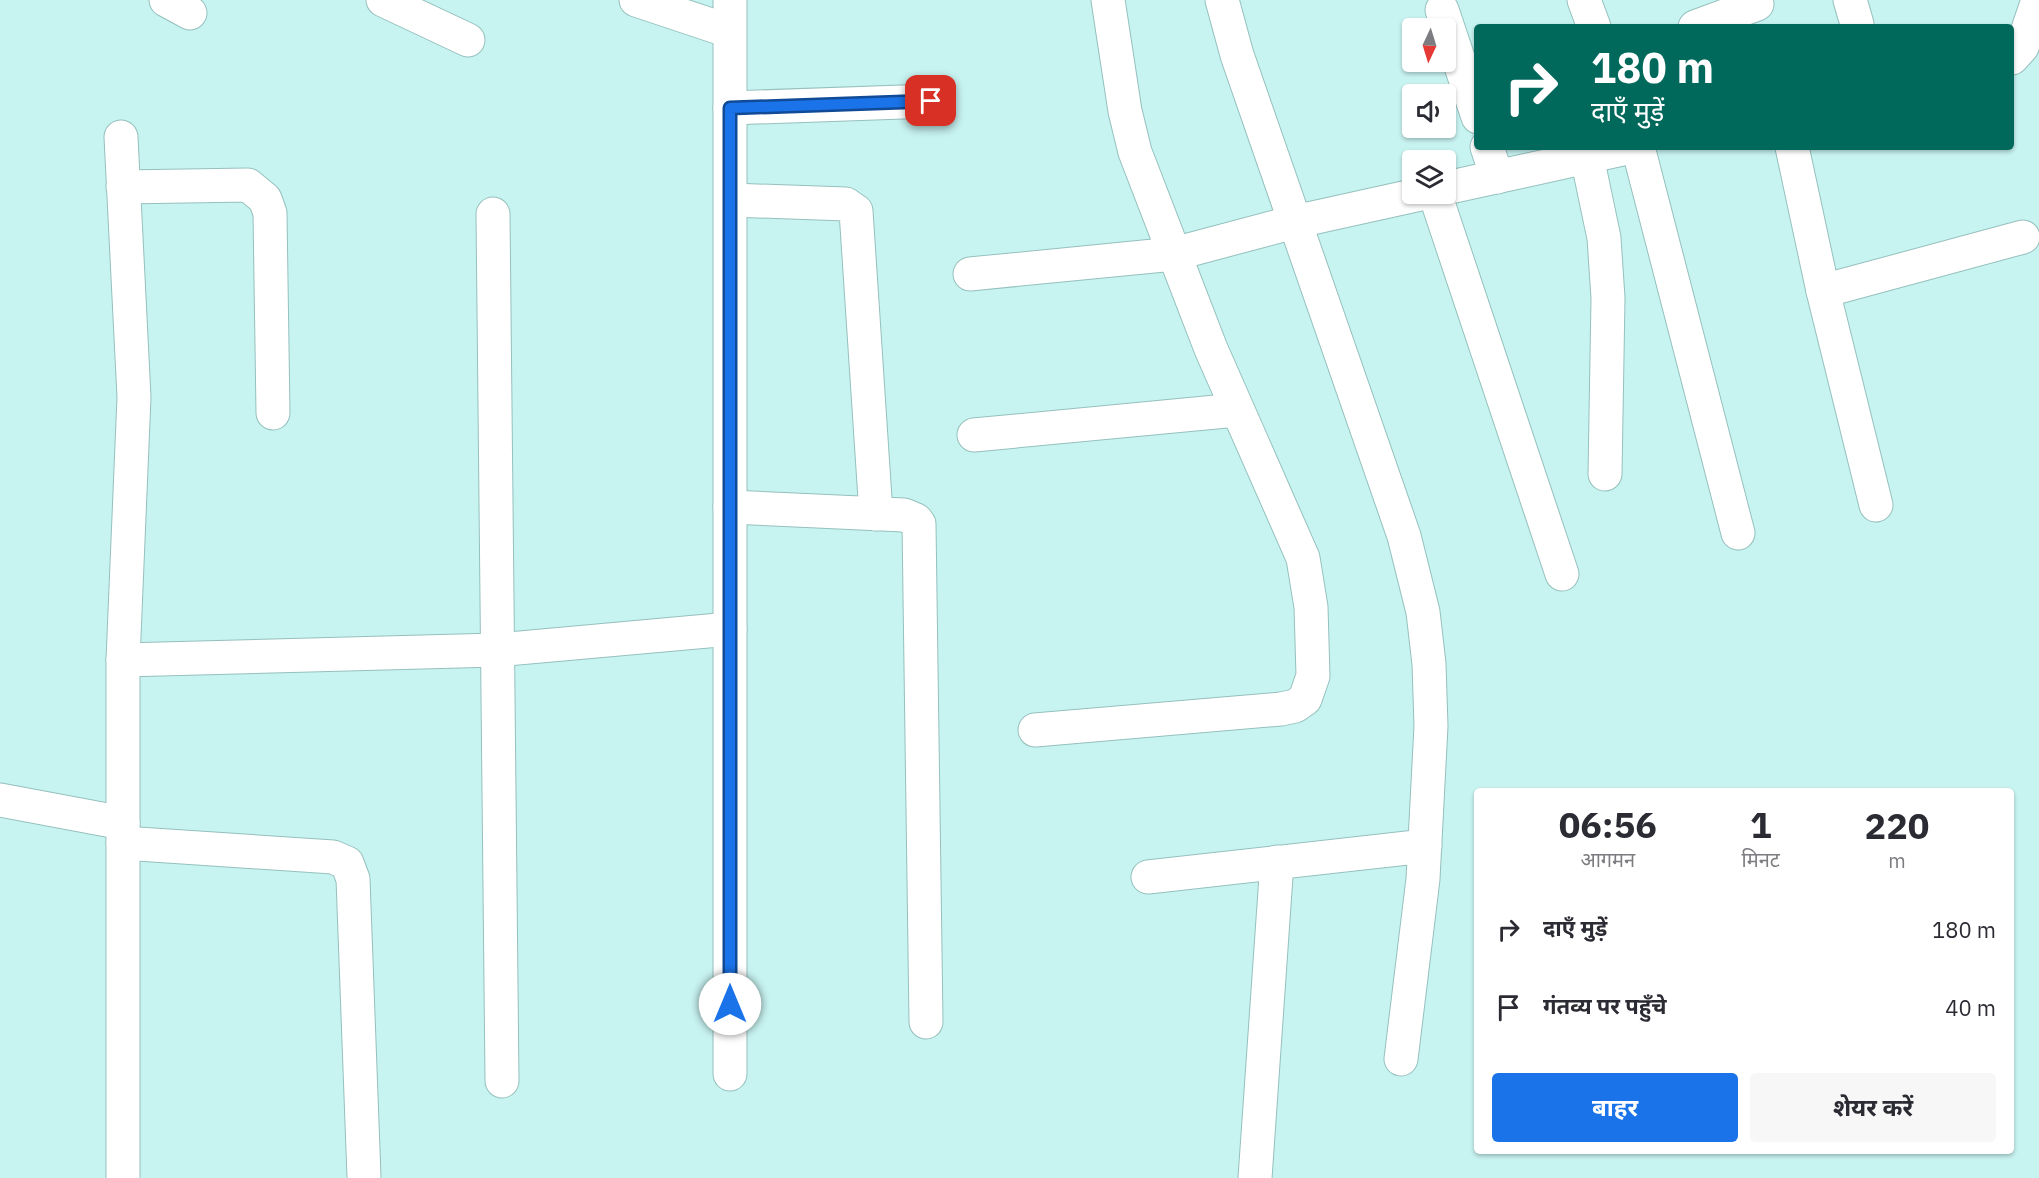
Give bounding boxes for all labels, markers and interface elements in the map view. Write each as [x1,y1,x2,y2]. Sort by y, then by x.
north arrow [1402,18,1456,72]
map controls [1402,18,1456,204]
text: 180 m [1591,40,1714,95]
icon: right [1492,48,1570,126]
pin [905,75,956,126]
icon: arrive [914,84,947,117]
button: sound [1402,84,1456,138]
text: दाएँ मुड़ें [1591,93,1664,128]
button: layers [1402,150,1456,204]
text: 06:56 [1559,801,1657,848]
text: 1 [1750,801,1772,848]
text: 220 [1865,802,1929,849]
text: आगमन [1580,846,1635,873]
text: मिनट [1742,846,1780,873]
text: m [1888,847,1906,874]
icon: right [1492,913,1525,946]
text: दाएँ मुड़ें [1543,913,1607,942]
text: 180 m [1932,915,1996,944]
position arrow [698,972,762,1036]
icon: arrive [1492,991,1525,1024]
text: गंतव्य पर पहुँचे [1543,991,1667,1020]
text: 40 m [1945,993,1996,1022]
button: बाहर [1492,1073,1738,1142]
button: शेयर करें [1750,1073,1996,1142]

